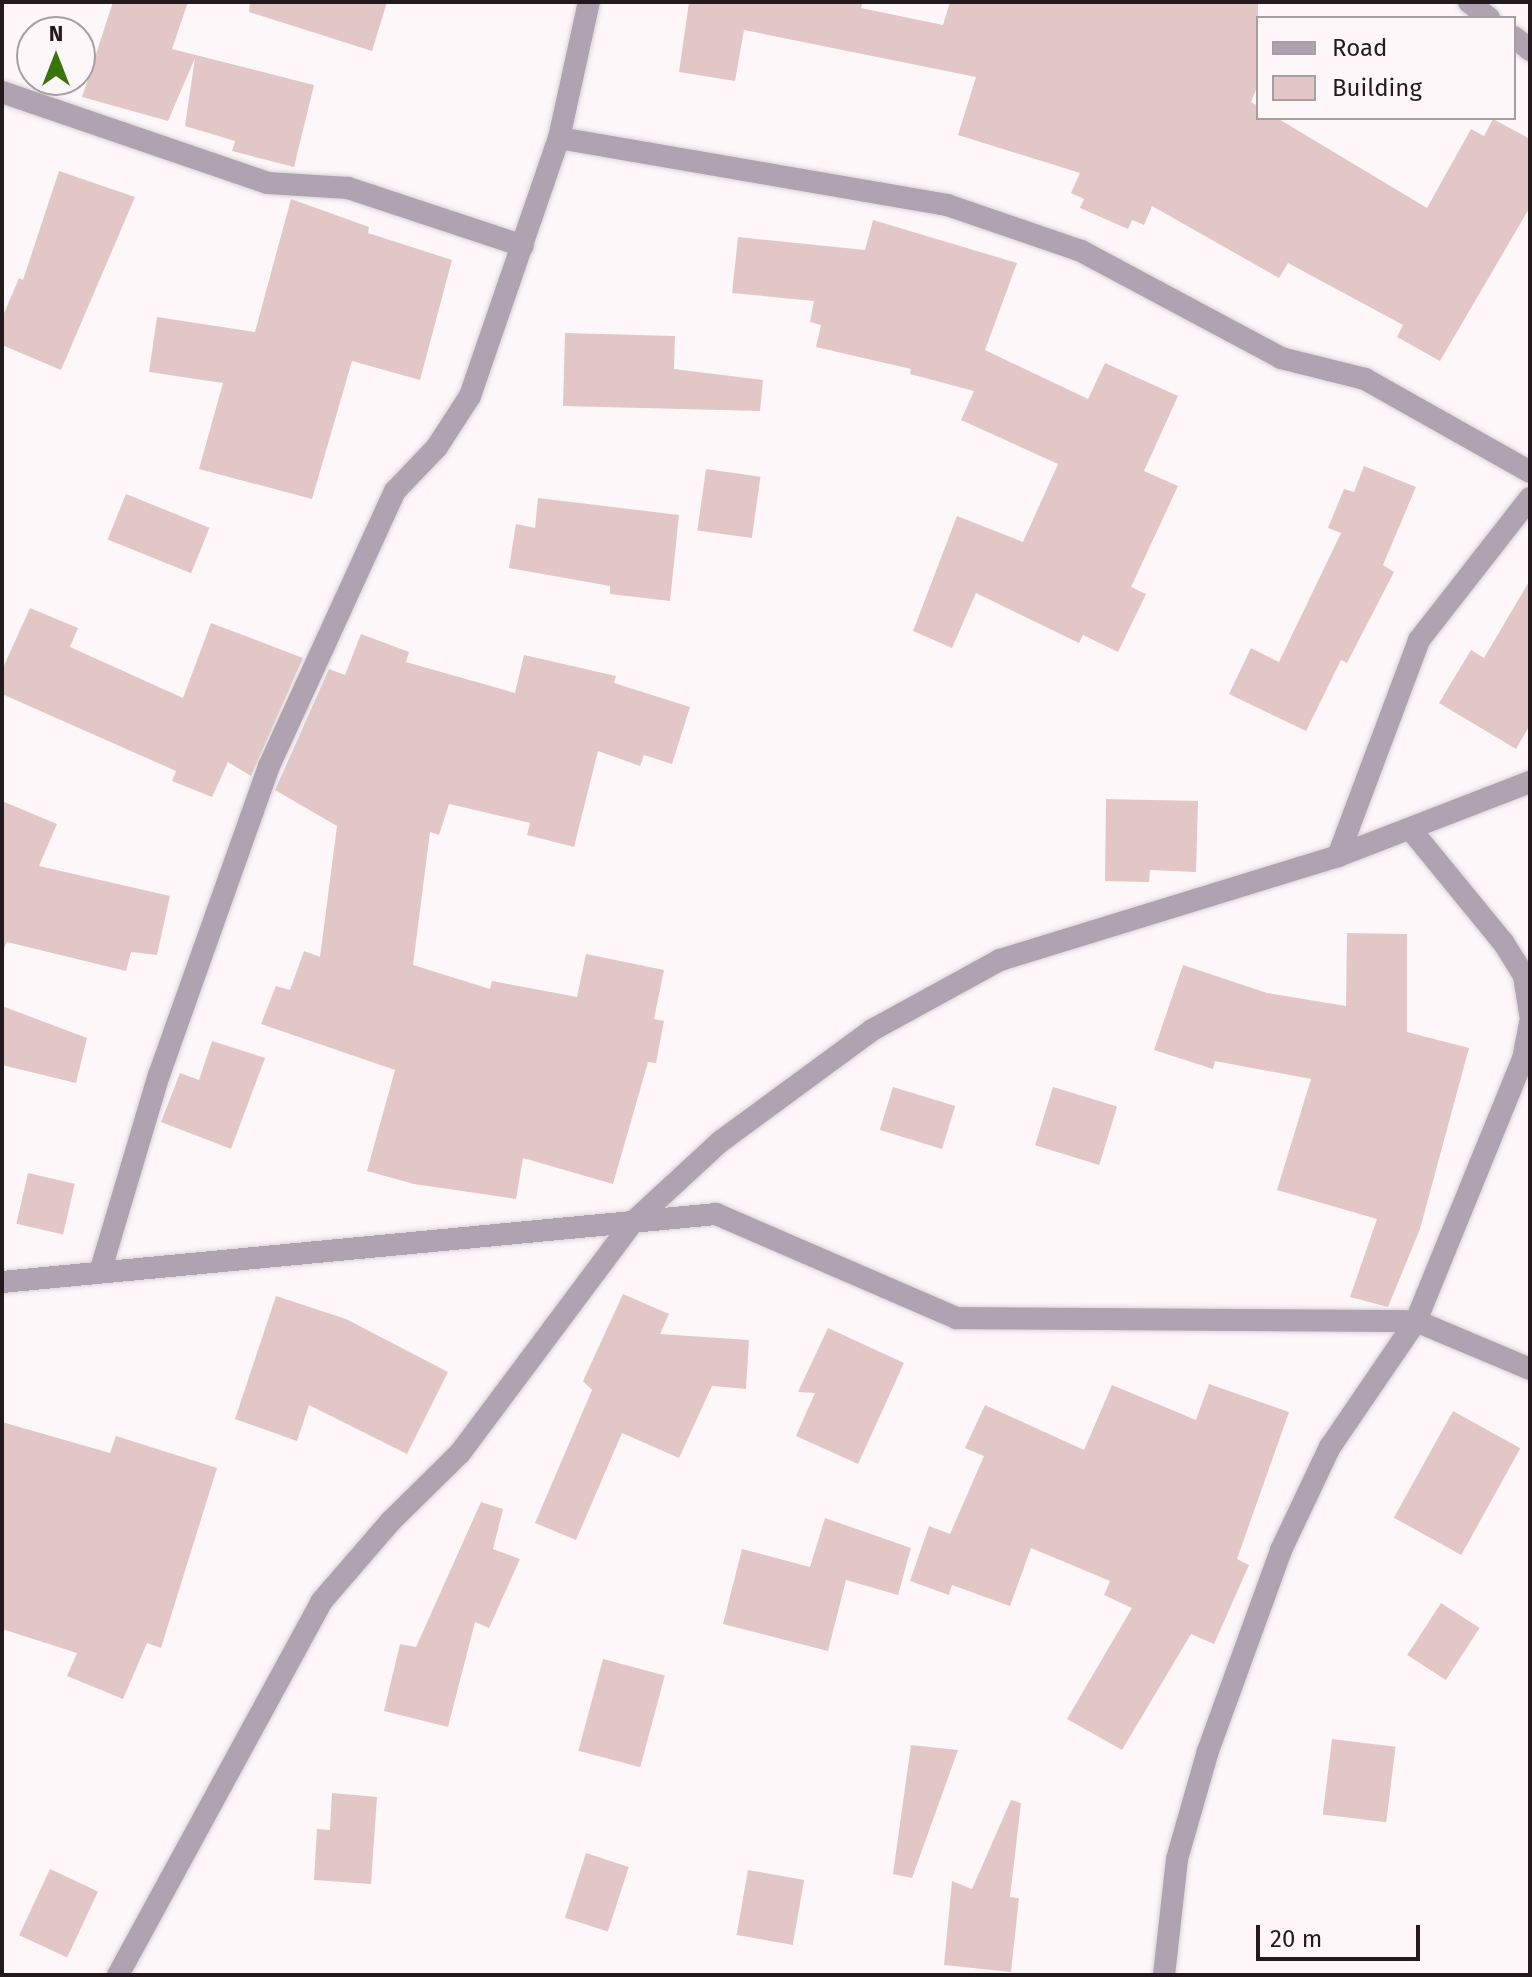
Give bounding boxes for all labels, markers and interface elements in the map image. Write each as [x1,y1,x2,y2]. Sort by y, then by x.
north arrow [16,16,96,96]
legend [1256,16,1516,120]
text: N [49,20,63,47]
text: Road [1332,34,1387,62]
text: Building [1332,74,1422,102]
scale bar [1260,1909,1424,1959]
text: 20 m [1270,1925,1322,1953]

